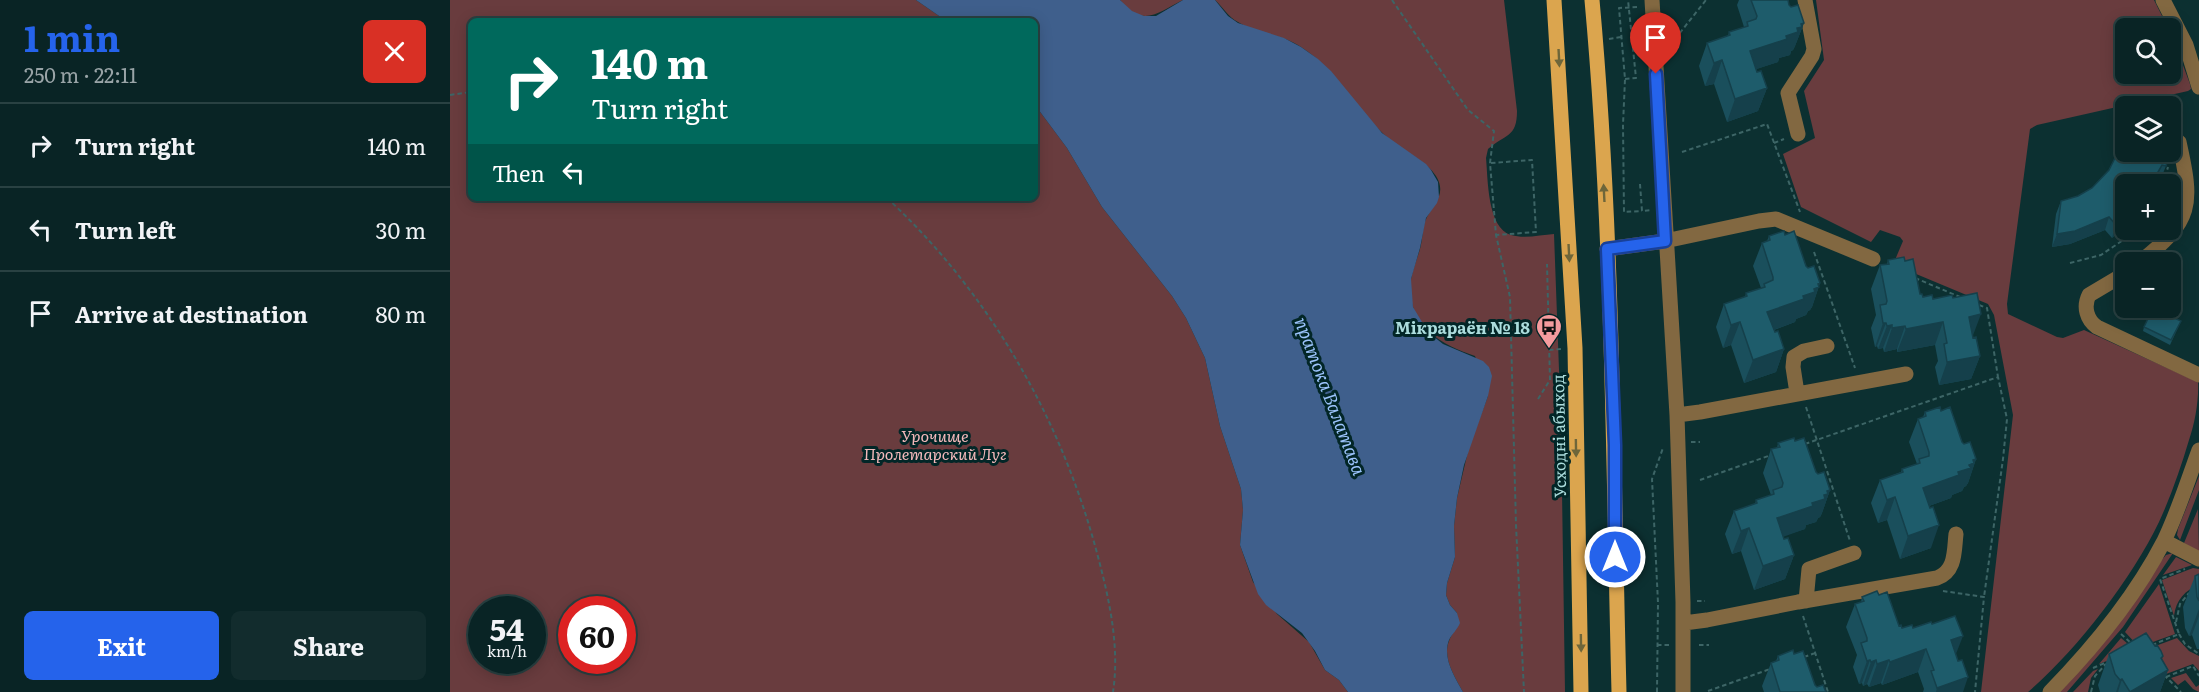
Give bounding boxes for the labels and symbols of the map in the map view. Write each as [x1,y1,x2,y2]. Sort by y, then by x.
pin [1630,12,1681,74]
one-way arrow [1554,49,1563,68]
one-way arrow [1600,183,1609,202]
one-way arrow [1565,244,1574,263]
bus stop icon: Мікрараён № 18 [1534,312,1564,350]
water label: пратока Валатава [1289,313,1374,479]
place label: Мікрараён № 18 [1395,315,1531,339]
street label: Усходні абыход [1545,374,1571,498]
park label: Урочище Пролетарский Луг [864,423,1007,465]
one-way arrow [1572,438,1581,457]
position arrow [1583,525,1647,589]
speed limit sign: 60 [558,596,636,674]
one-way arrow [1576,633,1585,652]

